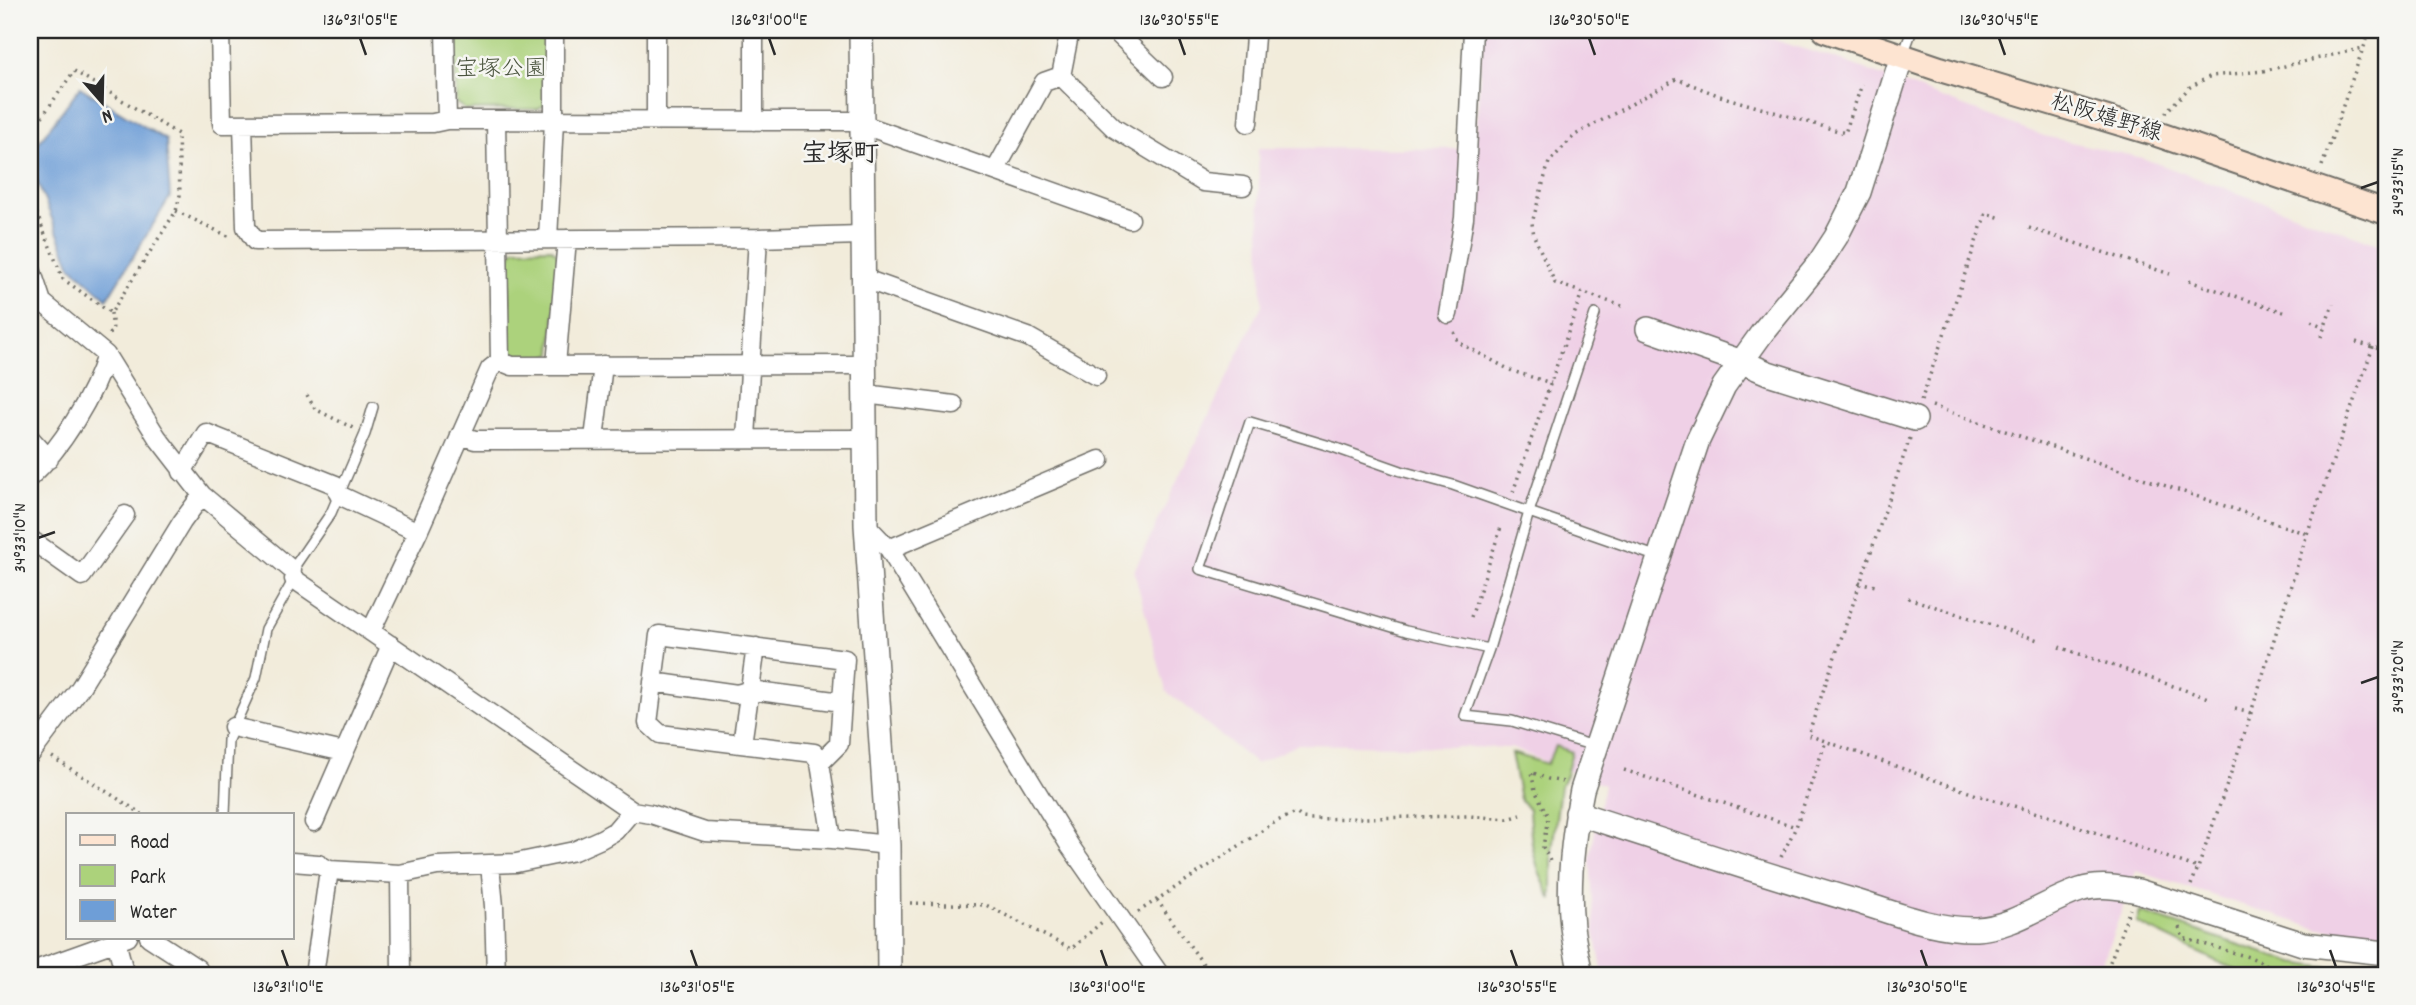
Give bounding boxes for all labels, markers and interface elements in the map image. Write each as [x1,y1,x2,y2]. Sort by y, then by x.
text: 136°31'05"E [323,9,397,34]
text: 136°31'00"E [731,9,807,34]
text: 136°30'55"E [1139,9,1219,34]
text: 136°30'50"E [1549,9,1629,34]
text: 136°30'45"E [1960,9,2038,34]
park label: 宝塚公園 [455,54,547,87]
north arrow [66,66,136,136]
street label: 松阪嬉野線 [2046,86,2166,152]
text: N [98,100,116,129]
district label: 宝塚町 [801,137,879,174]
text: 34°33'15"N [2387,148,2412,216]
text: 34°33'10"N [9,503,34,573]
text: 34°33'20"N [2387,640,2412,714]
legend [66,813,294,939]
text: Road [130,829,169,859]
text: Park [130,864,166,894]
text: Water [130,899,177,929]
text: 136°31'10"E [253,976,323,1001]
text: 136°31'05"E [660,976,734,1001]
text: 136°31'00"E [1069,976,1145,1001]
text: 136°30'55"E [1477,976,1557,1001]
text: 136°30'50"E [1887,976,1967,1001]
text: 136°30'45"E [2297,976,2375,1001]

